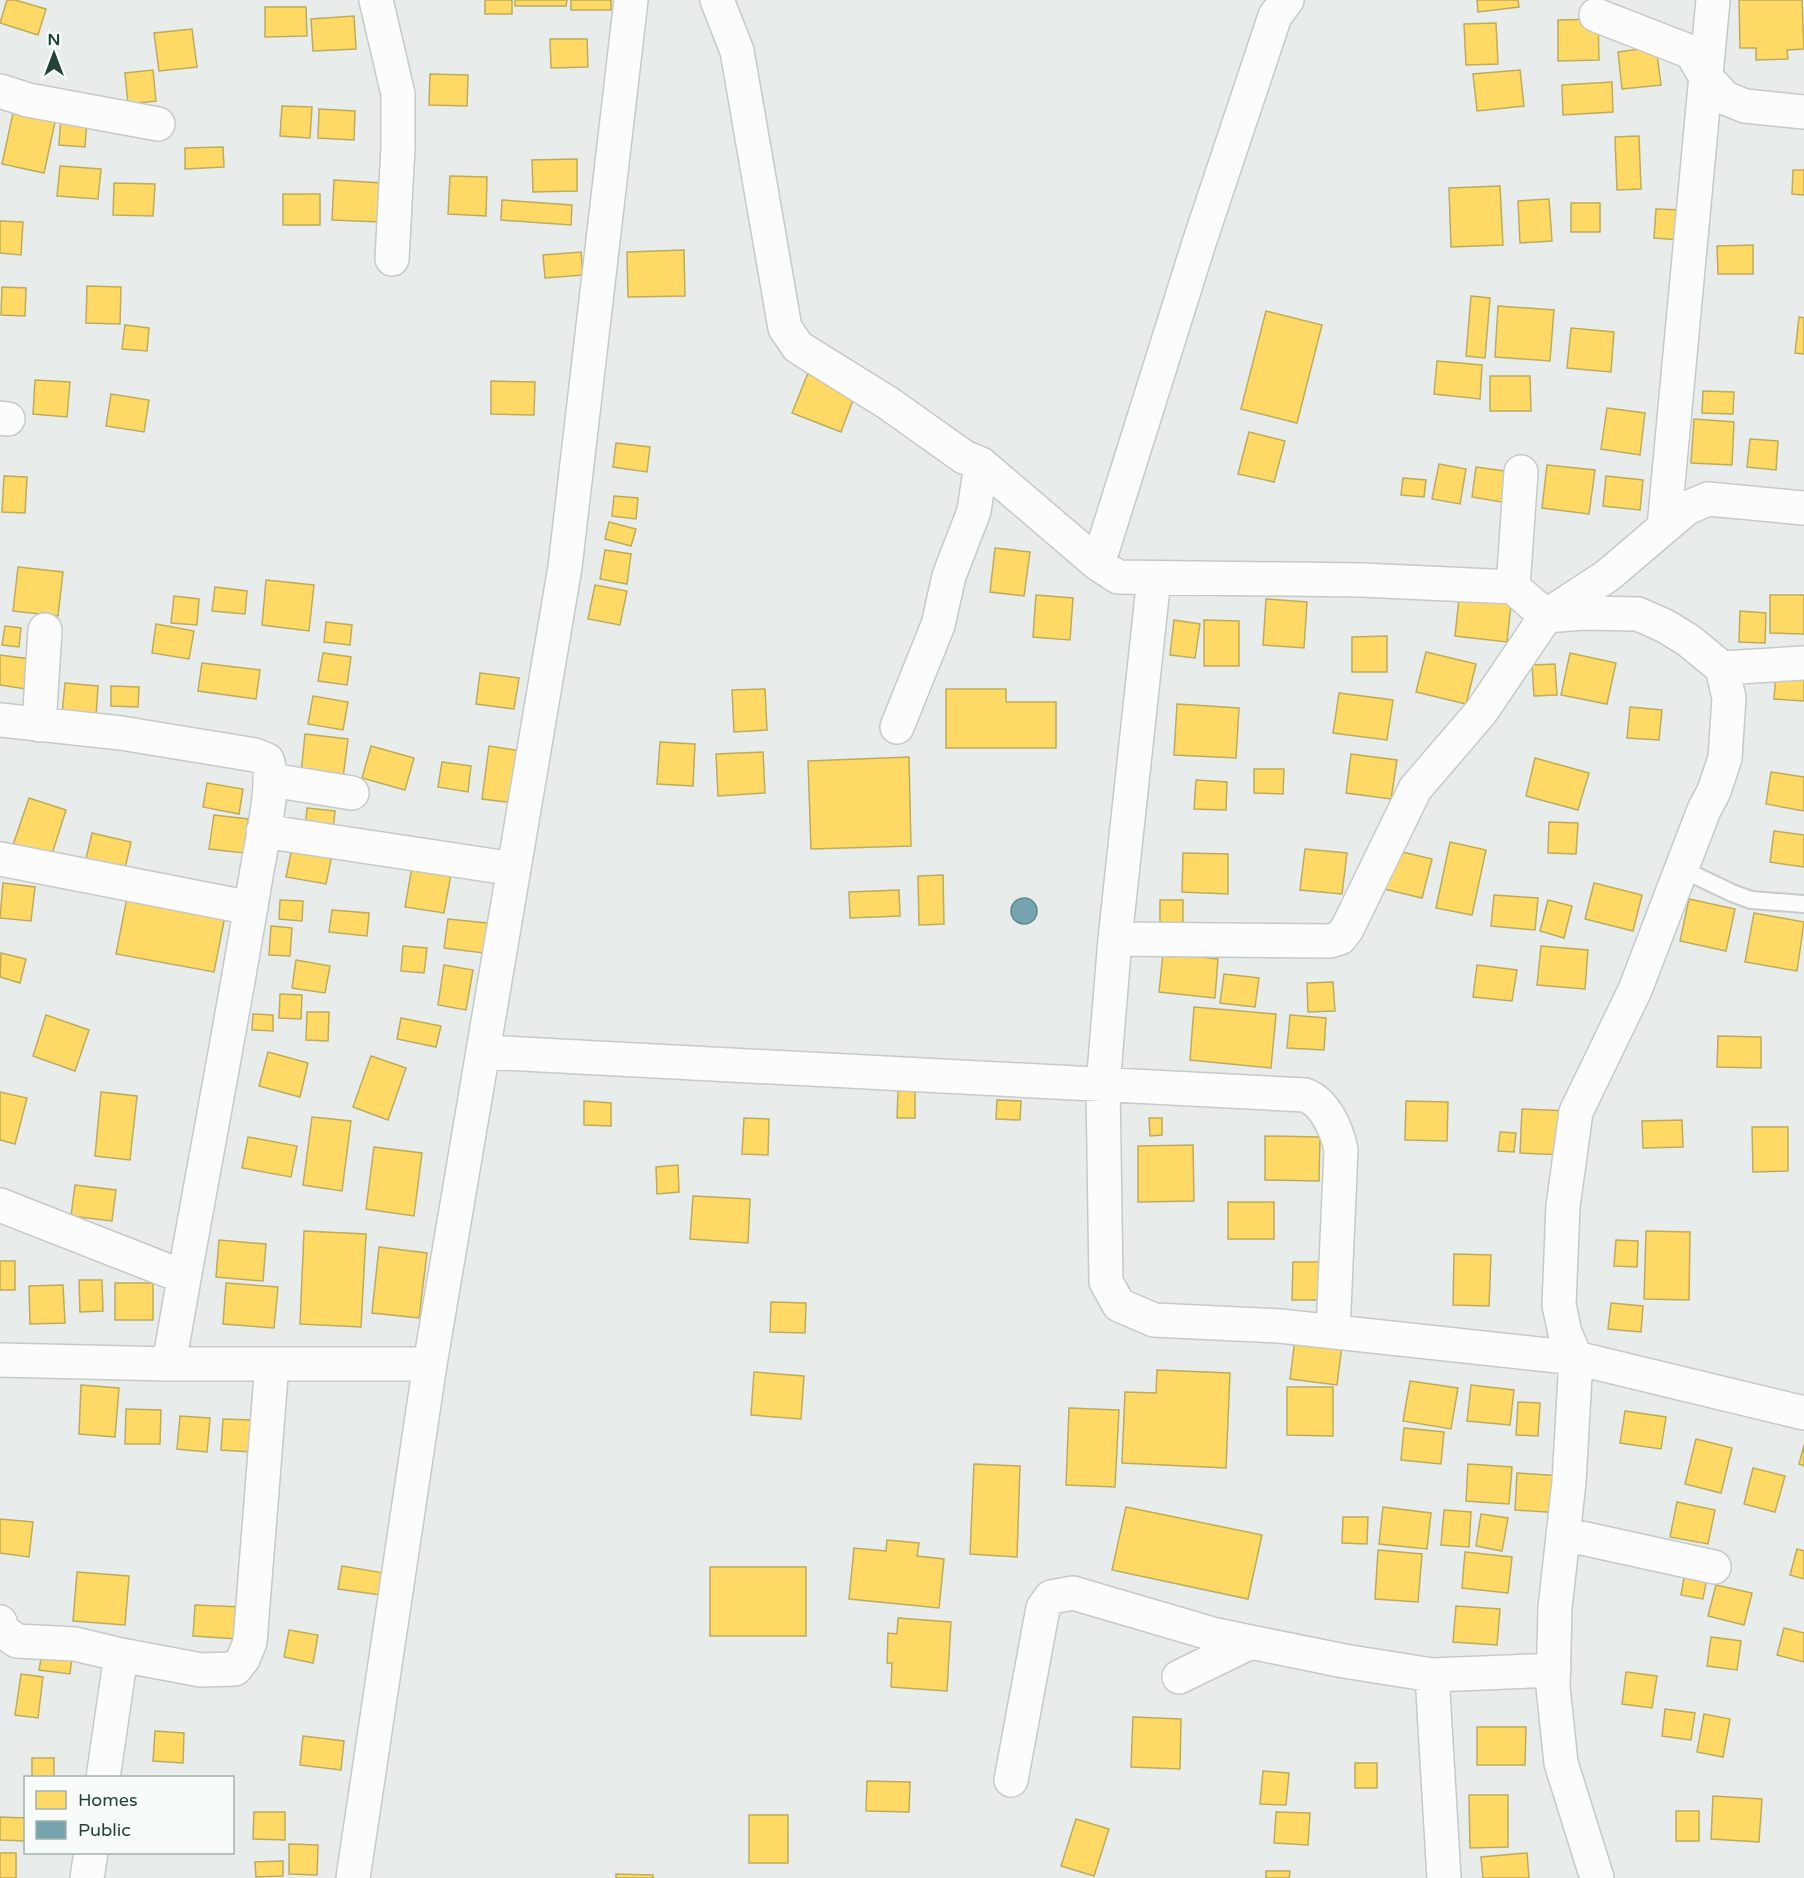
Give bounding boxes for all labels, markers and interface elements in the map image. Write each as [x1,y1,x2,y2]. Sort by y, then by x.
north arrow [24,24,84,84]
text: N [48,30,60,50]
legend [24,1776,234,1854]
text: Homes [78,1789,138,1811]
text: Public [78,1819,131,1841]

